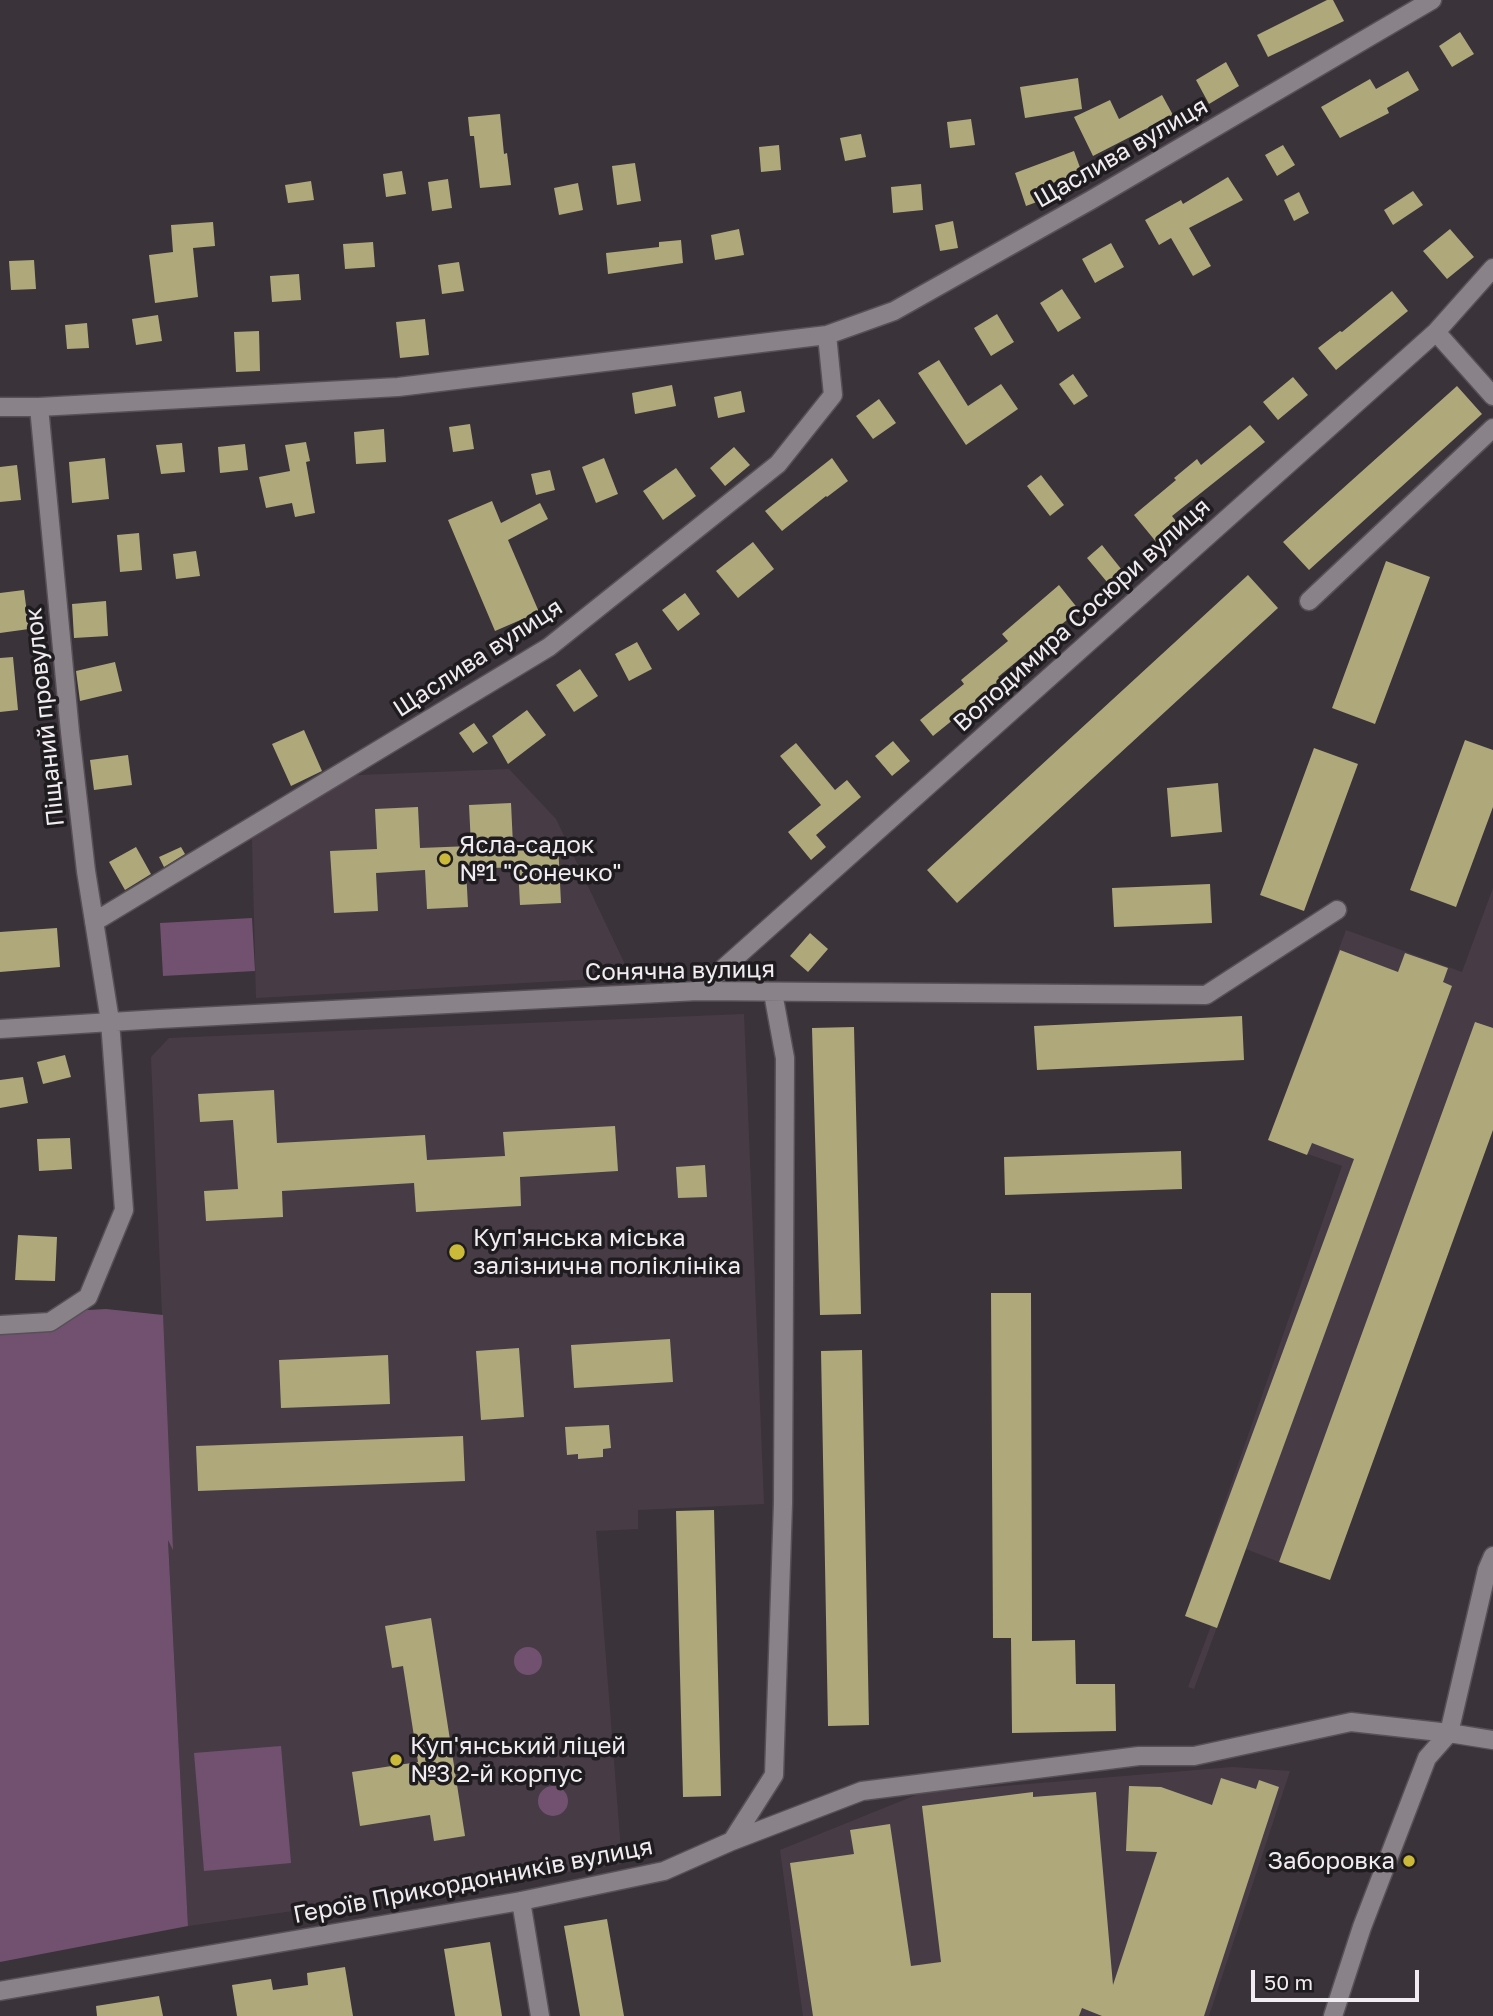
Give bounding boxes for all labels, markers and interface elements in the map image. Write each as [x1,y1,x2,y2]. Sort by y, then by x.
street label: Щаслива вулиця [1029,92,1213,214]
street label: Володимира Сосюри вулиця [948,492,1216,738]
street label: Щаслива вулиця [388,593,568,723]
street label: Піщаний провулок [19,606,71,828]
place label: Ясла-садок №1 "Сонечко" [459,831,622,887]
marker: Ясла-садок №1 "Сонечко" [437,851,453,867]
street label: Сонячна вулиця [585,955,775,987]
place label: Куп'янська міська залізнична поліклініка [473,1224,741,1280]
marker: Куп'янська міська залізнична поліклініка [447,1242,467,1262]
place label: Куп'янський ліцей №3 2-й корпус [410,1732,626,1788]
marker: Куп'янський ліцей №3 2-й корпус [388,1752,404,1768]
street label: Героїв Прикордонників вулиця [291,1832,655,1930]
place label: Заборовка [1268,1847,1395,1875]
marker: Заборовка [1401,1853,1417,1869]
scale bar [1255,1956,1423,2000]
text: 50 m [1264,1969,1313,1995]

